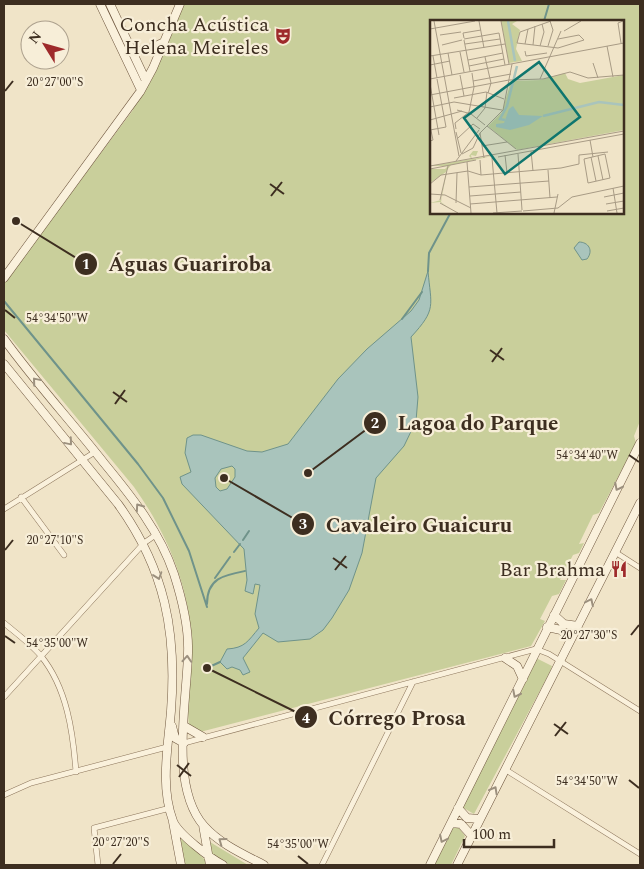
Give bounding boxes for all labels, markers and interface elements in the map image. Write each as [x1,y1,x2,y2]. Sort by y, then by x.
place label: Concha Acústica Helena Meireles [120,10,269,63]
north arrow [20,20,70,70]
inset map [430,20,624,214]
theatre icon: Concha Acústica Helena Meireles [273,26,293,46]
text: N [23,27,47,48]
text: 20°27'00"S [27,73,83,92]
callout: Águas Guariroba [73,246,281,282]
text: Águas Guariroba [108,249,272,281]
text: 1 [82,253,90,276]
text: 54°34'50"W [26,309,88,328]
one-way arrow [34,378,42,387]
callout: Lagoa do Parque [363,405,569,441]
text: Lagoa do Parque [397,408,559,440]
text: 2 [371,412,379,435]
one-way arrow [63,436,71,445]
text: 54°34'40"W [556,446,618,465]
one-way arrow [614,482,624,491]
one-way arrow [136,503,145,513]
callout: Cavaleiro Guaicuru [291,506,522,542]
text: Cavaleiro Guaicuru [326,510,513,542]
text: 3 [299,513,307,536]
text: 20°27'10"S [27,531,83,550]
place label: Bar Brahma [500,555,605,585]
restaurant icon: Bar Brahma [609,559,629,579]
one-way arrow [152,571,162,580]
one-way arrow [584,599,594,608]
text: 20°27'30"S [561,626,617,645]
text: 54°35'00"W [26,634,88,653]
one-way arrow [182,655,193,663]
one-way arrow [512,688,522,697]
callout: Córrego Prosa [293,699,476,735]
text: Córrego Prosa [328,703,466,735]
text: 4 [302,707,311,730]
text: 54°34'50"W [556,772,618,791]
one-way arrow [488,787,498,796]
scale bar [464,816,554,848]
text: 100 m [472,823,511,846]
text: 20°27'20"S [93,833,149,852]
one-way arrow [439,834,449,843]
text: 54°35'00"W [267,835,329,854]
one-way arrow [218,838,228,847]

